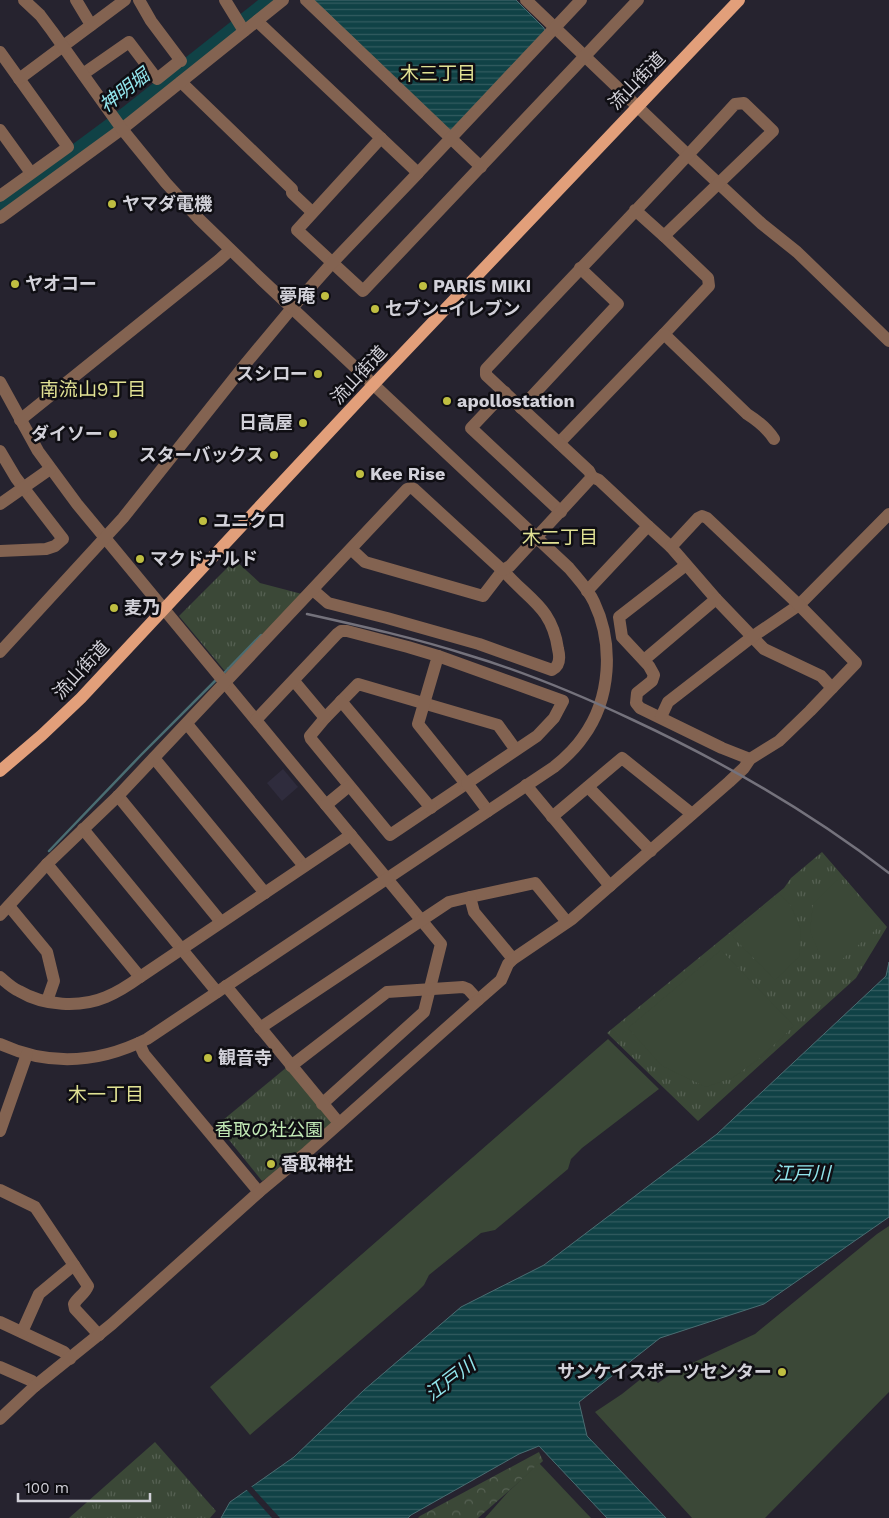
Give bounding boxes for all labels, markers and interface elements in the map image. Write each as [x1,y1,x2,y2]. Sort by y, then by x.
street label: 流山街道 [604,47,669,114]
water label: 神明堀 [95,62,156,117]
district label: 木三丁目 [400,62,476,85]
place label: ヤマダ電機 [122,193,213,214]
marker: ヤマダ電機 [106,198,118,210]
place label: ヤオコー [25,273,97,294]
place label: PARIS MIKI [433,275,531,296]
marker: ヤオコー [9,278,21,290]
marker: PARIS MIKI [417,280,429,292]
place label: 夢庵 [279,285,315,306]
marker: 夢庵 [319,290,331,302]
place label: セブン-イレブン [385,298,521,319]
marker: セブン-イレブン [369,303,381,315]
street label: 流山街道 [326,341,391,408]
place label: スシロー [236,363,308,384]
marker: スシロー [312,368,324,380]
district label: 南流山9丁目 [40,378,146,401]
place label: apollostation [457,390,575,411]
marker: apollostation [441,395,453,407]
place label: 日高屋 [239,412,293,433]
marker: 日高屋 [297,417,309,429]
place label: ダイソー [31,423,103,444]
marker: ダイソー [107,428,119,440]
place label: スターバックス [139,444,264,465]
marker: スターバックス [268,449,280,461]
place label: Kee Rise [370,463,445,484]
marker: Kee Rise [354,468,366,480]
place label: ユニクロ [213,510,285,531]
marker: ユニクロ [197,515,209,527]
district label: 木二丁目 [522,526,598,549]
place label: マクドナルド [150,548,258,569]
marker: マクドナルド [134,553,146,565]
place label: 麦乃 [124,597,160,618]
marker: 麦乃 [108,602,120,614]
street label: 流山街道 [48,636,113,703]
place label: 観音寺 [218,1047,272,1068]
marker: 観音寺 [202,1052,214,1064]
district label: 木一丁目 [68,1083,144,1106]
park label: 香取の社公園 [215,1119,323,1140]
place label: 香取神社 [281,1153,353,1174]
marker: 香取神社 [265,1158,277,1170]
water label: 江戸川 [773,1162,832,1185]
water label: 江戸川 [421,1352,482,1406]
place label: サンケイスポーツセンター [557,1361,772,1382]
marker: サンケイスポーツセンター [776,1366,788,1378]
scale bar [18,1470,150,1502]
text: 100 m [25,1479,69,1497]

